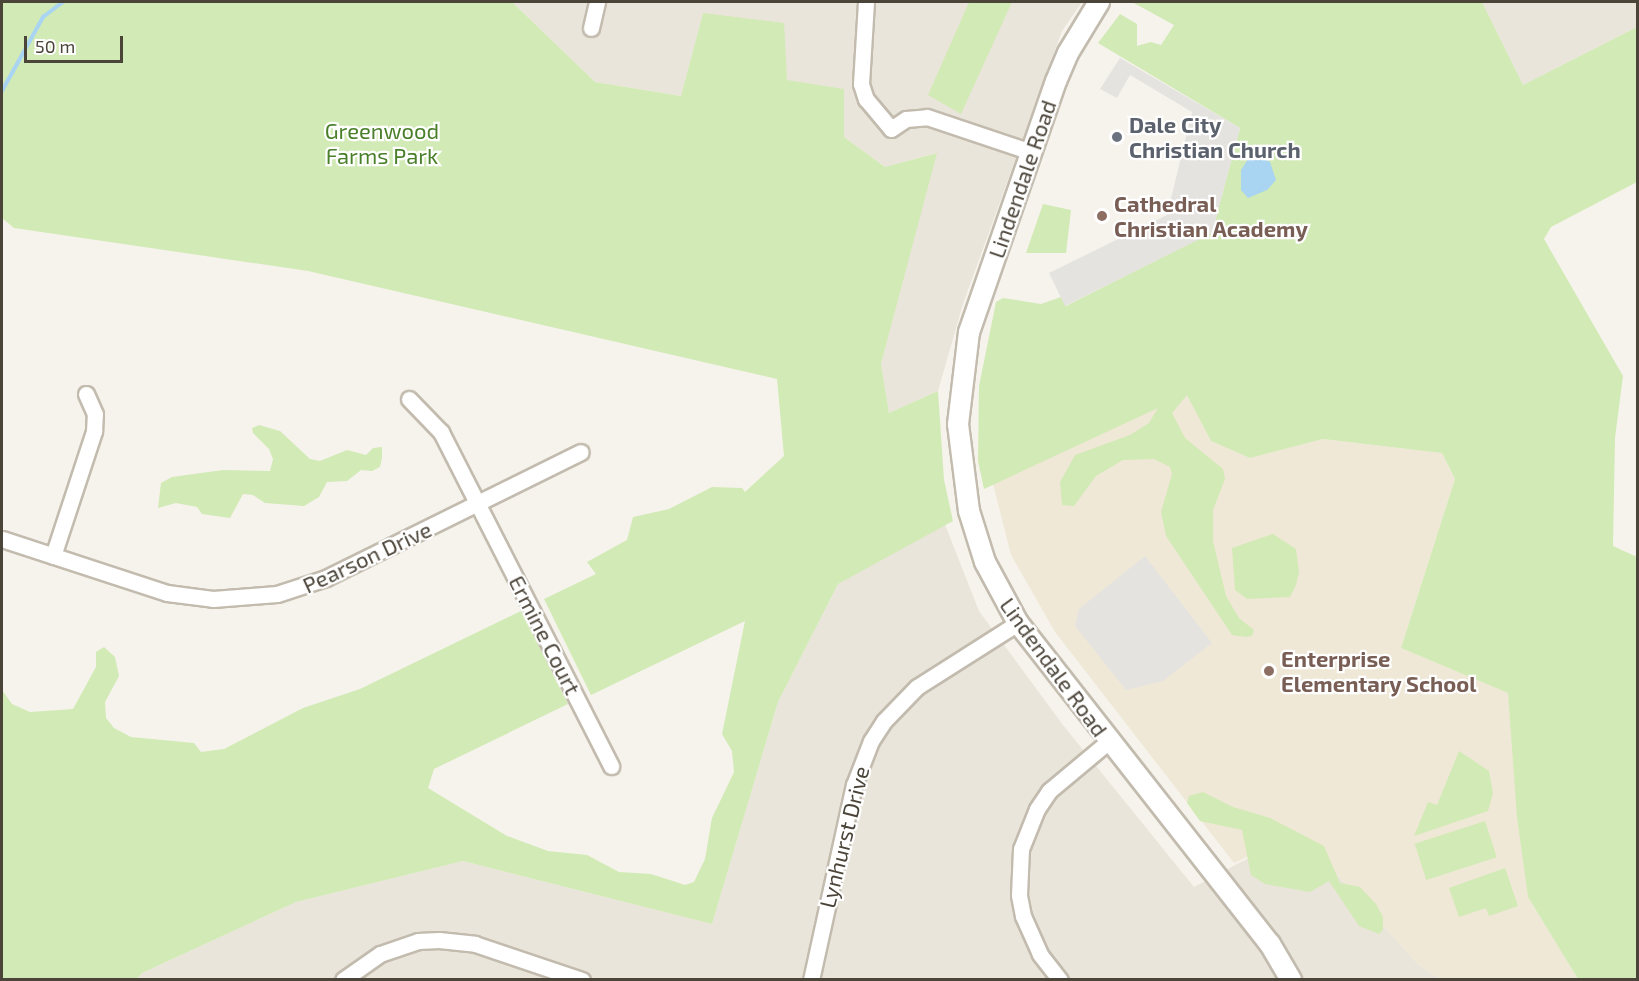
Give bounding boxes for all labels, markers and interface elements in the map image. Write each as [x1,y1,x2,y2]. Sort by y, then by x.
scale bar [27,24,126,62]
text: 50 m [35,35,75,57]
street label: Lindendale Road [983,97,1061,261]
place label: Dale City Christian Church [1129,111,1301,162]
park label: Greenwood Farms Park [325,117,439,168]
marker: Dale City Christian Church [1110,130,1124,144]
place label: Cathedral Christian Academy [1114,190,1308,242]
marker: Cathedral Christian Academy [1095,209,1109,223]
street label: Pearson Drive [298,516,436,598]
street label: Ermine Court [504,571,586,699]
street label: Lindendale Road [995,592,1113,742]
place label: Enterprise Elementary School [1281,645,1477,696]
marker: Enterprise Elementary School [1262,664,1276,678]
street label: Lynhurst Drive [814,763,874,911]

